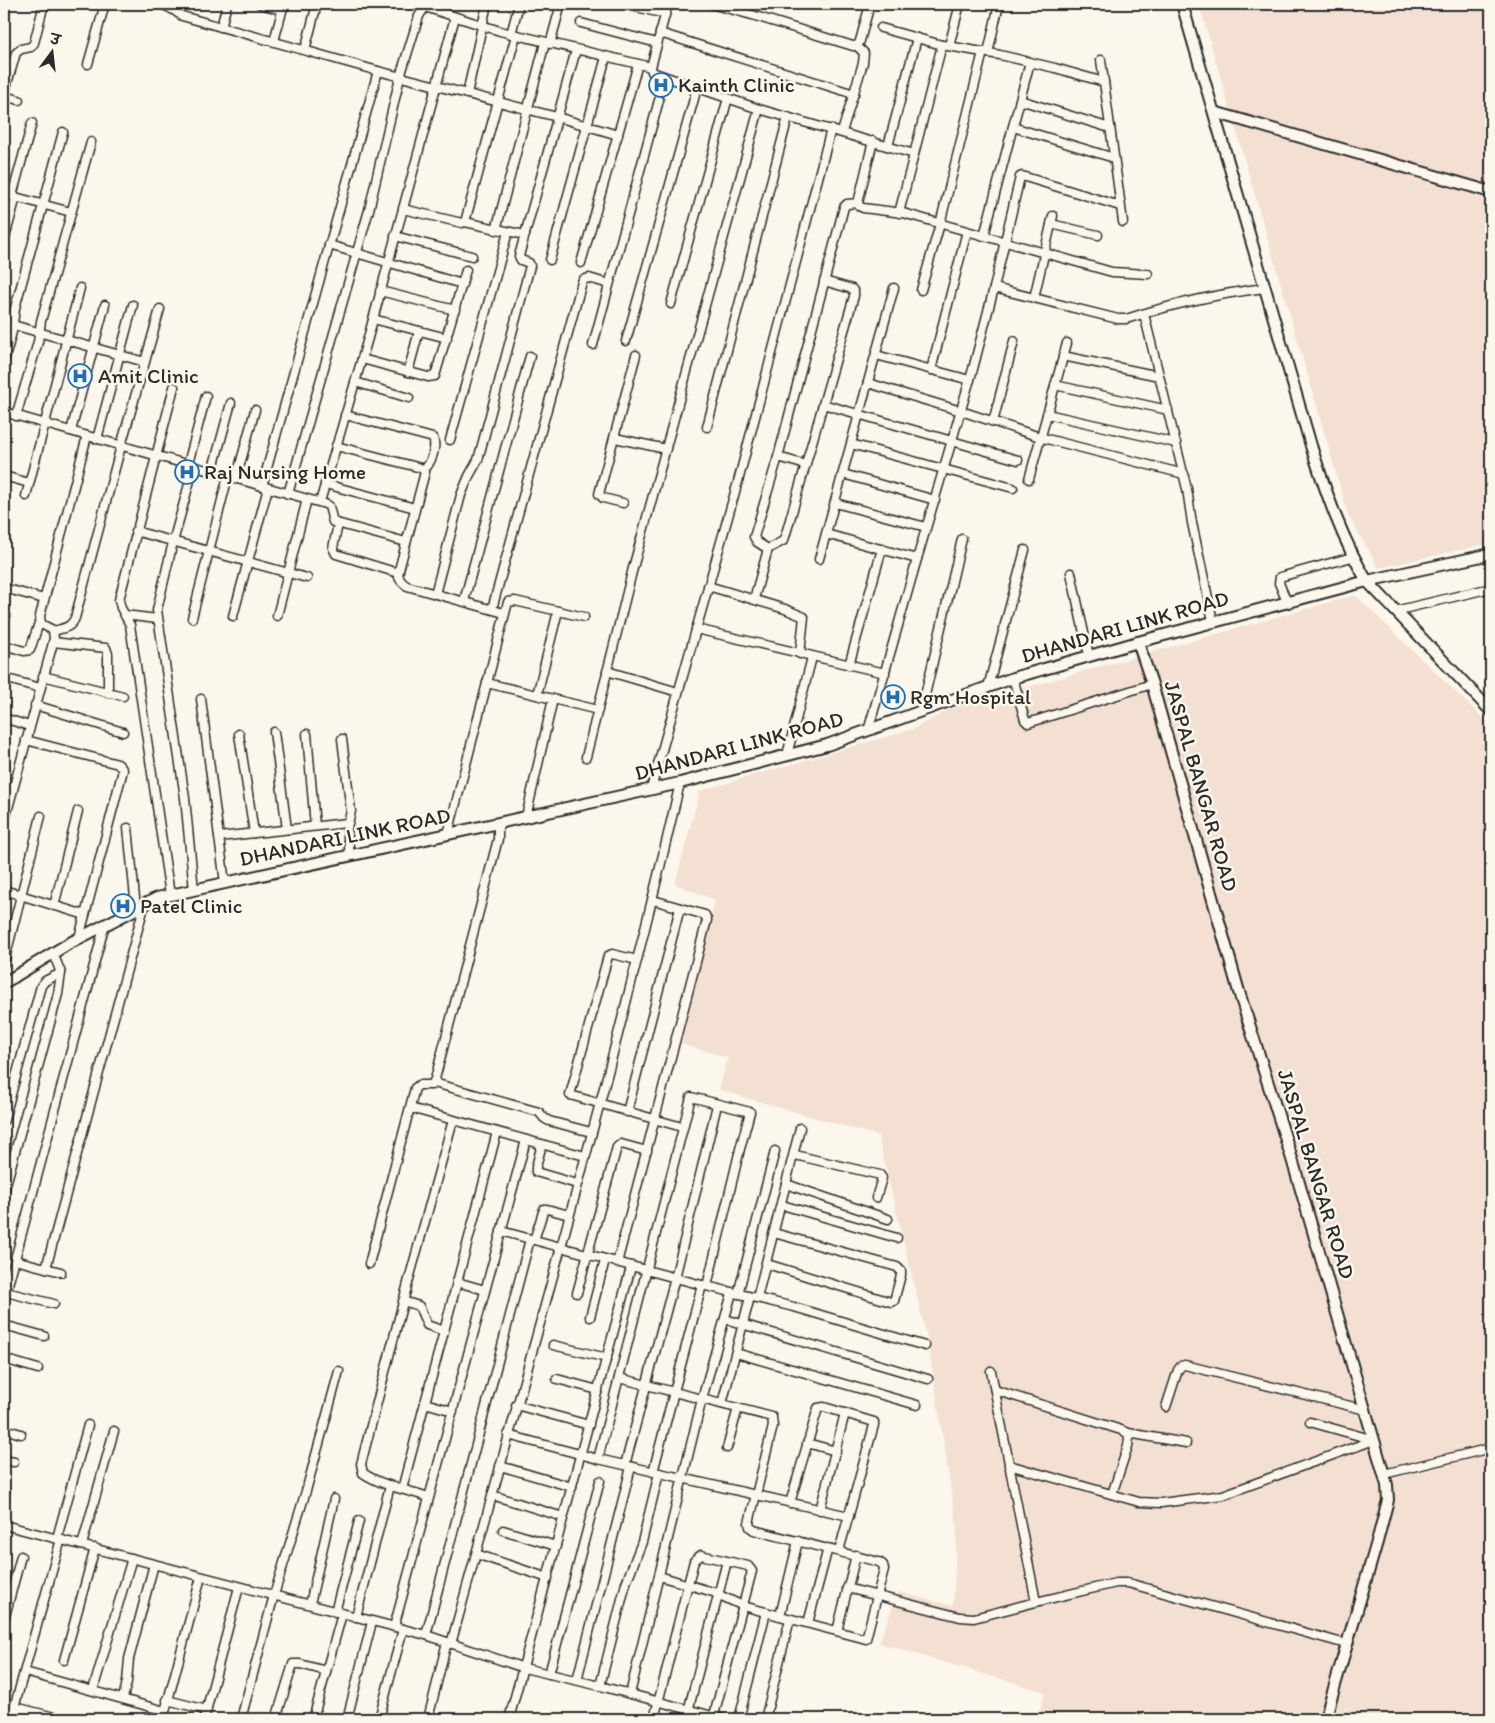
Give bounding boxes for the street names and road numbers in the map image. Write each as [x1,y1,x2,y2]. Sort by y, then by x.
street label: DHANDARI LINK ROAD [1018,585,1232,668]
street label: JASPAL BANGAR ROAD [1159,678,1244,894]
street label: DHANDARI LINK ROAD [632,706,846,785]
street label: DHANDARI LINK ROAD [237,802,453,871]
street label: JASPAL BANGAR ROAD [1273,1066,1360,1282]

